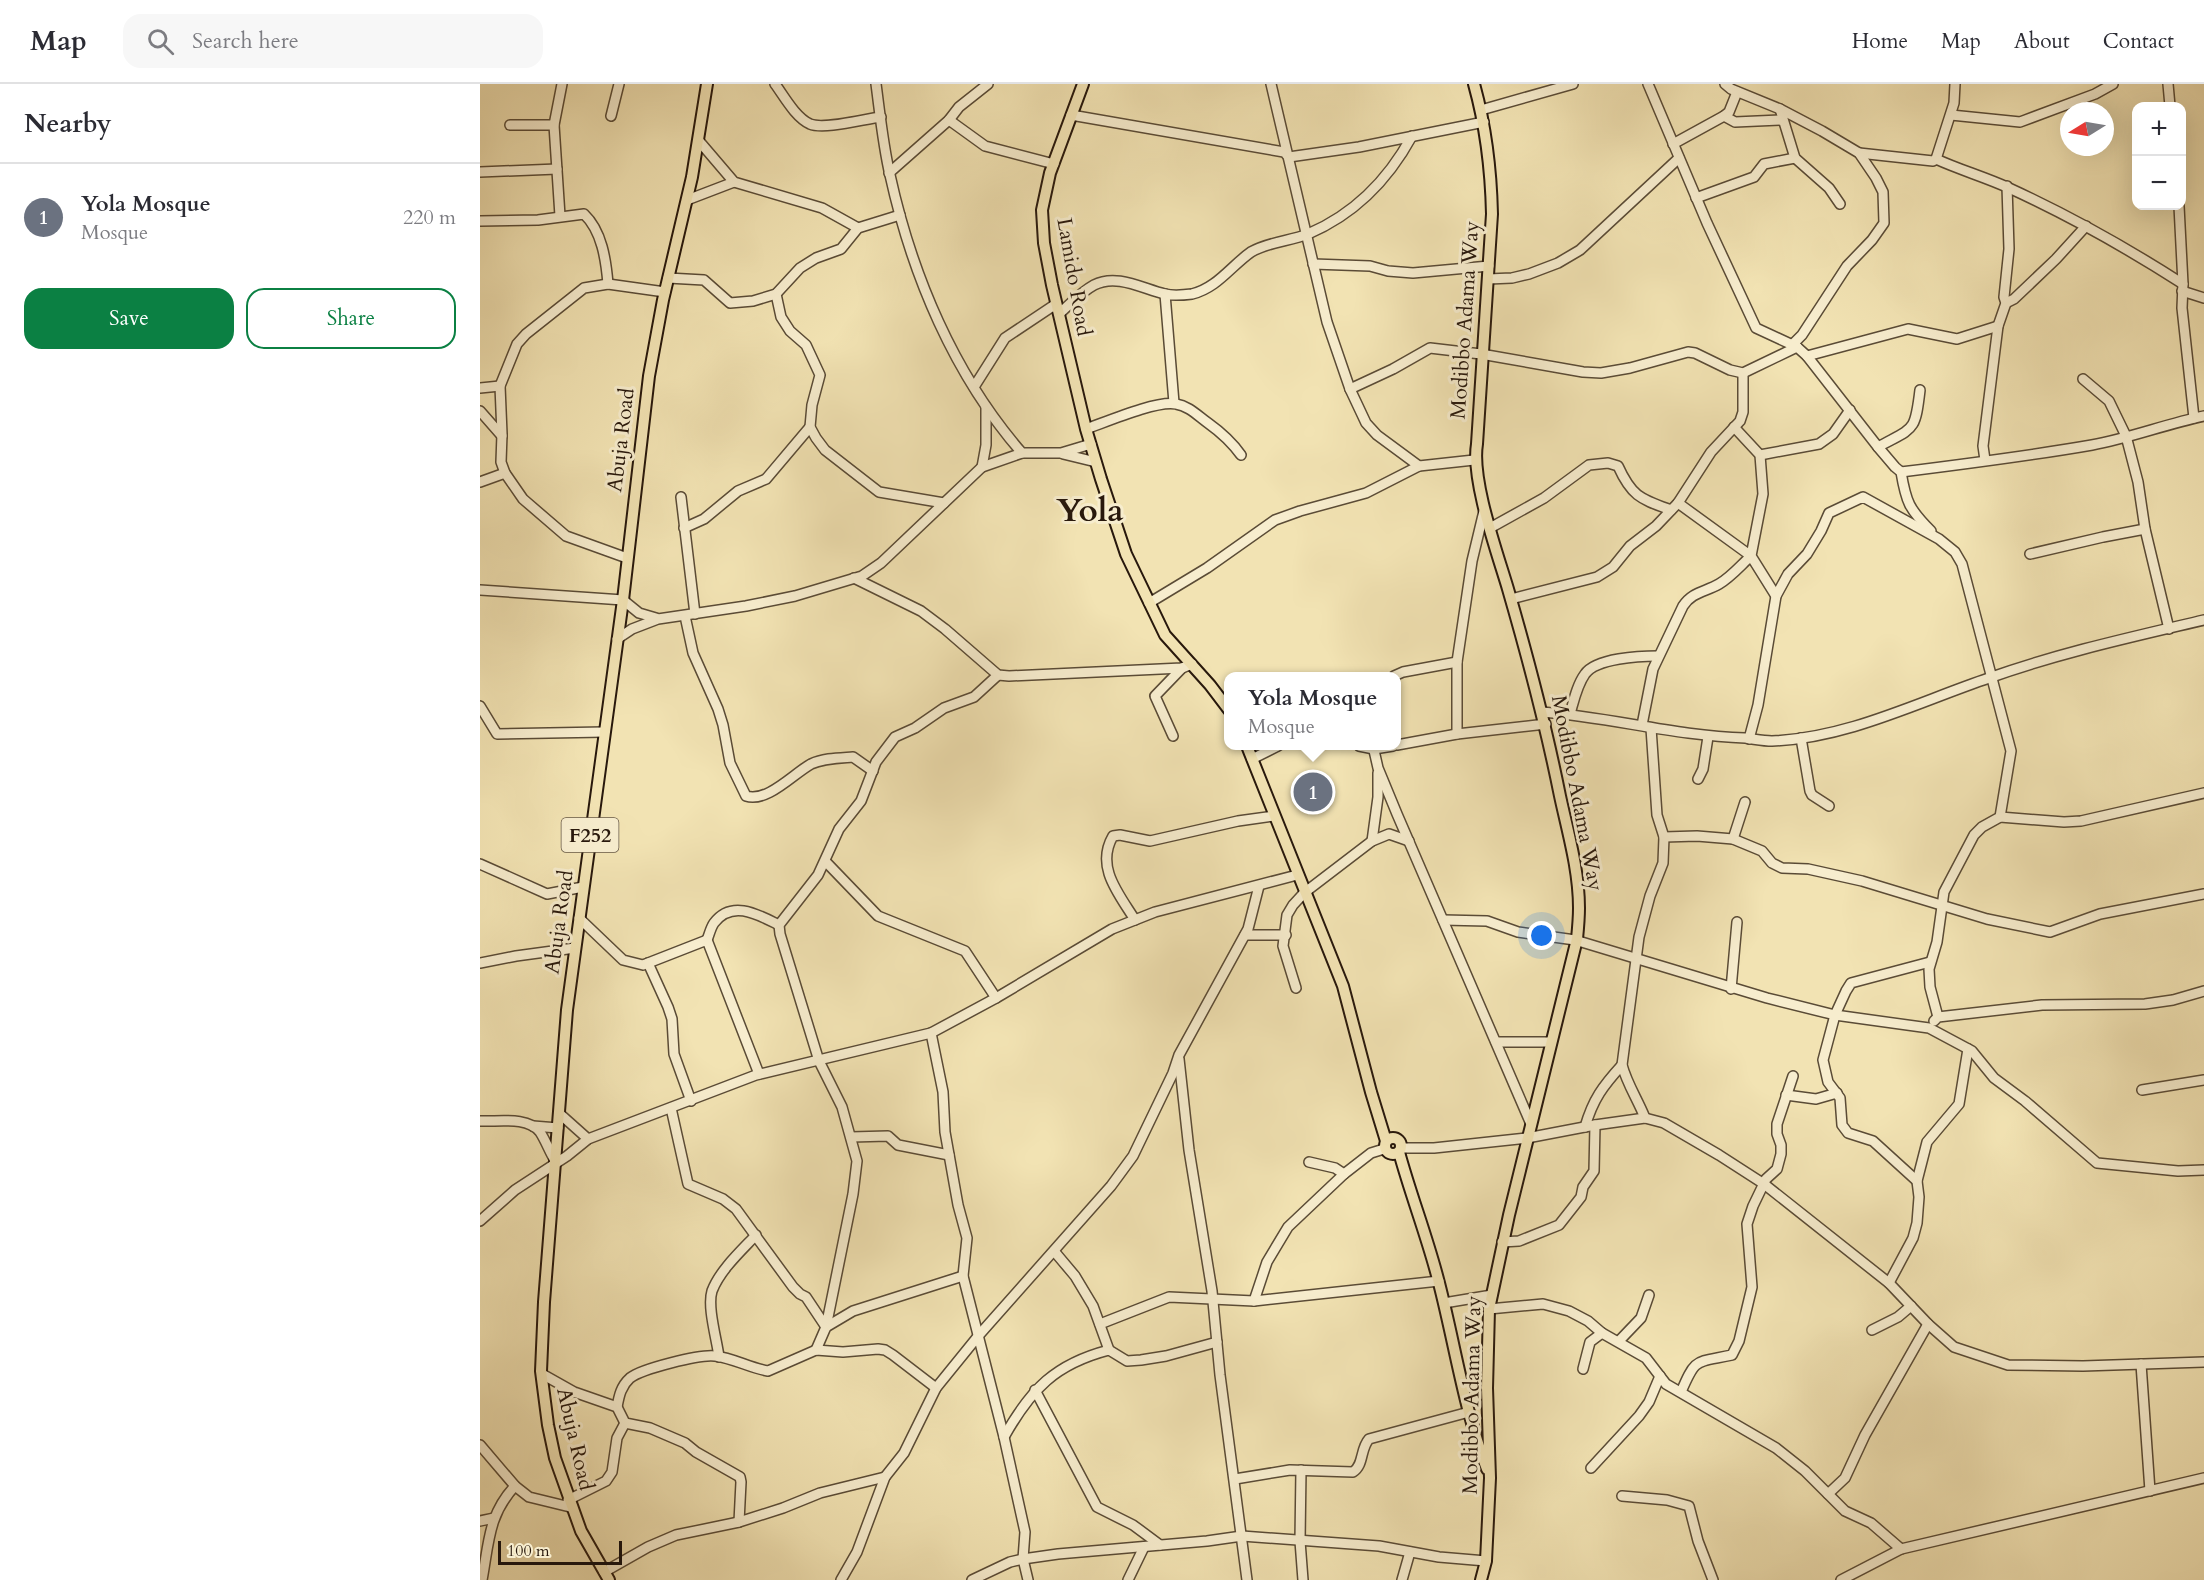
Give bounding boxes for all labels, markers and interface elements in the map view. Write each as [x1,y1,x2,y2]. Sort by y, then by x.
search box [123,14,543,68]
text: Map [30,22,87,60]
icon: search [144,25,177,58]
text: Search here [192,26,299,56]
text: Home [1852,27,1908,56]
text: Map [1941,27,1981,56]
text: About [2014,27,2070,56]
text: Contact [2103,27,2174,56]
north arrow [2060,102,2114,156]
map controls [2132,102,2186,210]
button: + [2132,102,2186,156]
text: Nearby [24,106,112,141]
button: − [2132,156,2186,210]
text: Yola Mosque [81,189,211,219]
text: 1 [38,204,49,231]
text: 220 m [403,204,456,231]
street label: Lamido Road [1049,216,1099,338]
text: Mosque [81,219,148,246]
street label: Modibbo Adama Way [1444,220,1486,420]
button: Save [24,288,234,349]
button: Share [246,288,456,349]
street label: Abuja Road [600,386,642,494]
district label: Yola [1056,488,1124,533]
popup [1224,672,1401,750]
text: Yola Mosque [1248,683,1377,713]
street label: Modibbo Adama Way [1544,693,1610,893]
text: Mosque [1248,713,1315,740]
pin: 1 [1294,770,1332,814]
road number: F252 [562,818,618,852]
street label: Abuja Road [537,868,581,976]
your location [1527,921,1556,950]
street label: Modibbo Adama Way [1456,1295,1488,1495]
street label: Abuja Road [549,1385,601,1493]
scale bar [498,1538,622,1566]
text: 100 m [507,1540,549,1562]

